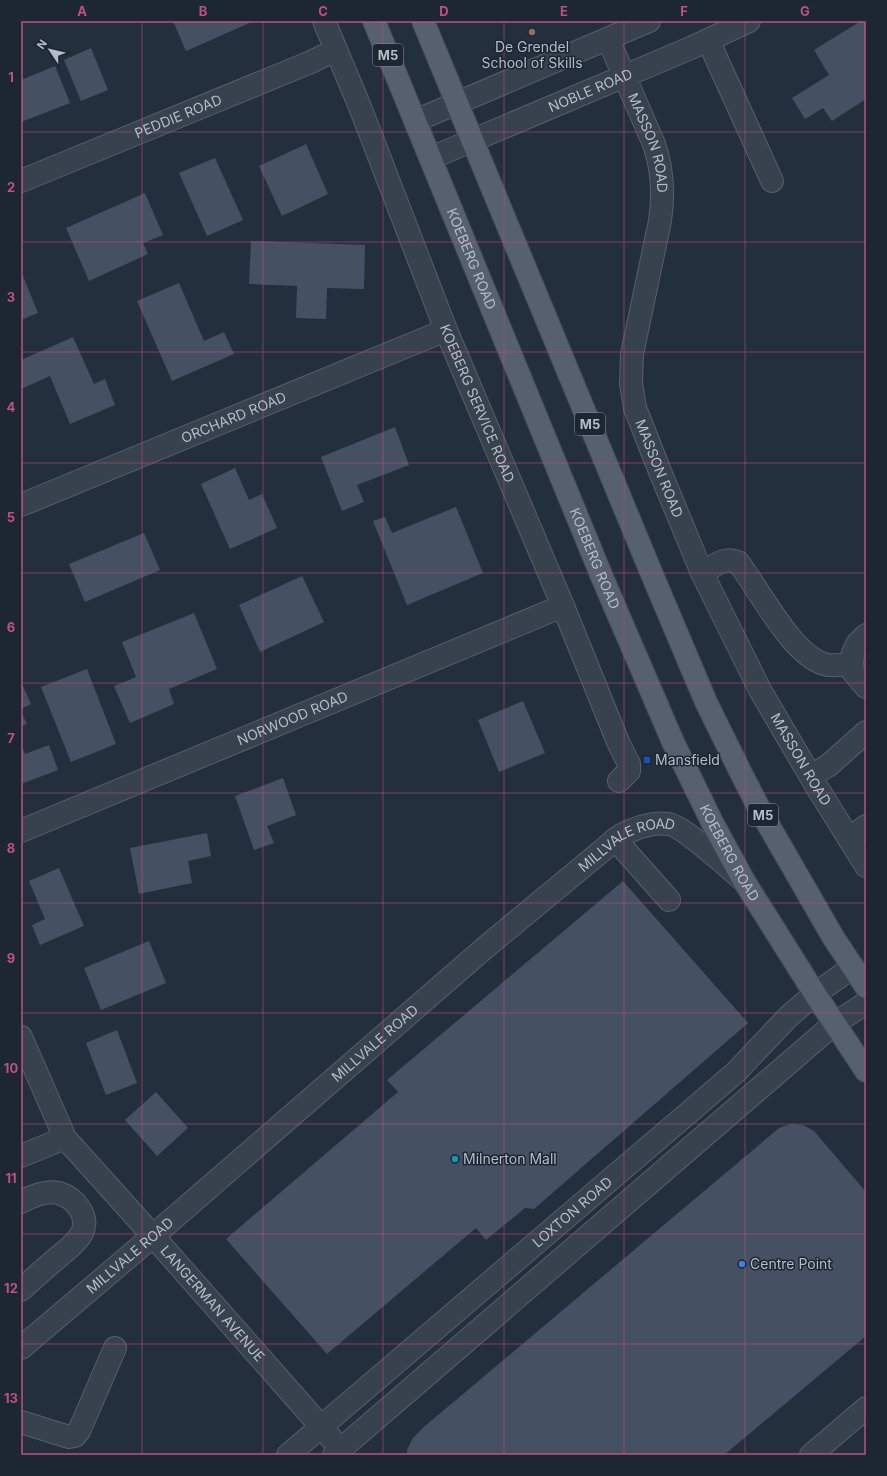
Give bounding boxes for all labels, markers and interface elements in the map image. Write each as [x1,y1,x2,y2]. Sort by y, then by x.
text: A [77,3,87,19]
text: B [199,3,208,19]
text: C [318,3,328,19]
text: D [439,3,449,19]
text: E [560,3,568,19]
text: F [680,3,688,19]
text: G [800,3,810,19]
marker: De Grendel School of Skills [527,27,537,37]
north arrow [30,30,70,70]
text: N [34,37,50,52]
place label: De Grendel School of Skills [481,38,583,71]
road number: M5 [373,44,403,66]
street label: NOBLE ROAD [545,65,635,115]
text: 1 [8,69,14,85]
street label: MASSON ROAD [625,90,671,193]
street label: PEDDIE ROAD [132,91,224,141]
text: 2 [7,179,15,195]
street label: KOEBERG ROAD [444,205,500,312]
text: 3 [7,289,15,305]
street label: KOEBERG SERVICE ROAD [437,322,519,485]
street label: ORCHARD ROAD [178,388,289,446]
text: 4 [7,399,16,415]
road number: M5 [575,413,605,435]
street label: MASSON ROAD [632,417,687,520]
street label: KOEBERG ROAD [567,505,624,612]
text: 5 [7,509,15,525]
text: 6 [7,619,15,635]
street label: NORWOOD ROAD [234,687,350,748]
street label: MASSON ROAD [767,710,835,808]
text: 7 [7,730,15,746]
place label: Mansfield [655,751,720,768]
marker: Mansfield [642,755,652,765]
street label: KOEBERG ROAD [697,801,764,904]
road number: M5 [748,804,778,826]
street label: MILLVALE ROAD [574,814,677,875]
text: 8 [7,840,15,856]
text: 9 [7,950,15,966]
street label: MILLVALE ROAD [328,1001,421,1085]
text: 10 [4,1060,18,1076]
place label: Milnerton Mall [463,1150,557,1167]
marker: Milnerton Mall [450,1154,460,1164]
text: 11 [5,1170,17,1186]
street label: LOXTON ROAD [529,1173,615,1251]
street label: MILLVALE ROAD [83,1213,177,1297]
street label: LANGERMAN AVENUE [157,1242,269,1365]
place label: Centre Point [750,1255,832,1272]
marker: Centre Point [737,1259,747,1269]
text: 12 [4,1280,18,1296]
text: 13 [4,1390,18,1406]

